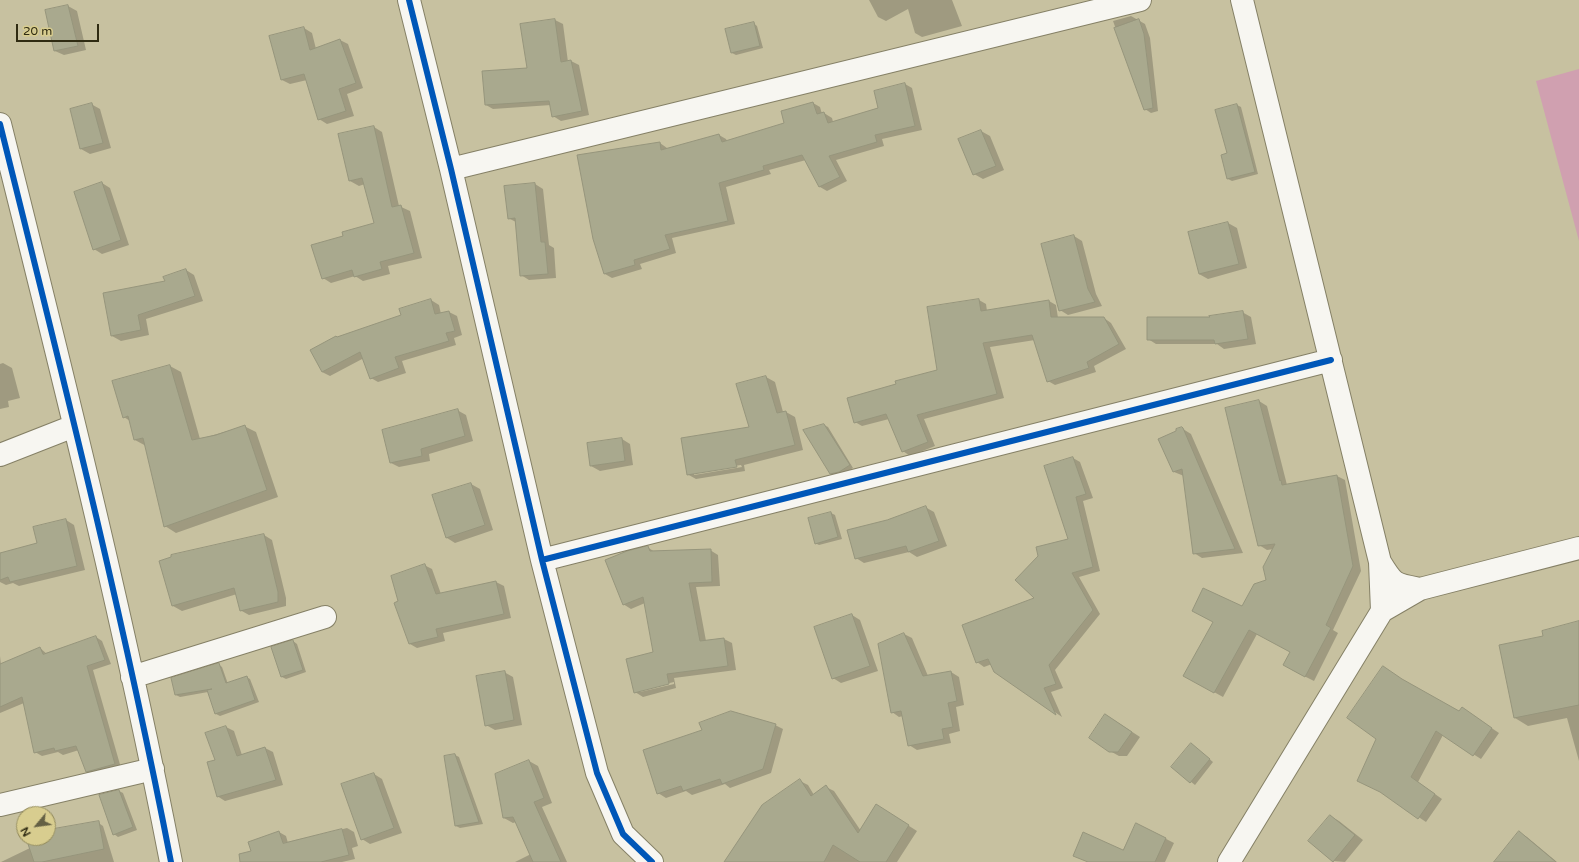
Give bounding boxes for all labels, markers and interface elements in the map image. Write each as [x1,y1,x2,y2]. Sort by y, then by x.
scale bar [18,16,101,42]
text: 20 m [23,24,52,38]
north arrow [16,806,56,846]
text: N [18,825,34,839]

